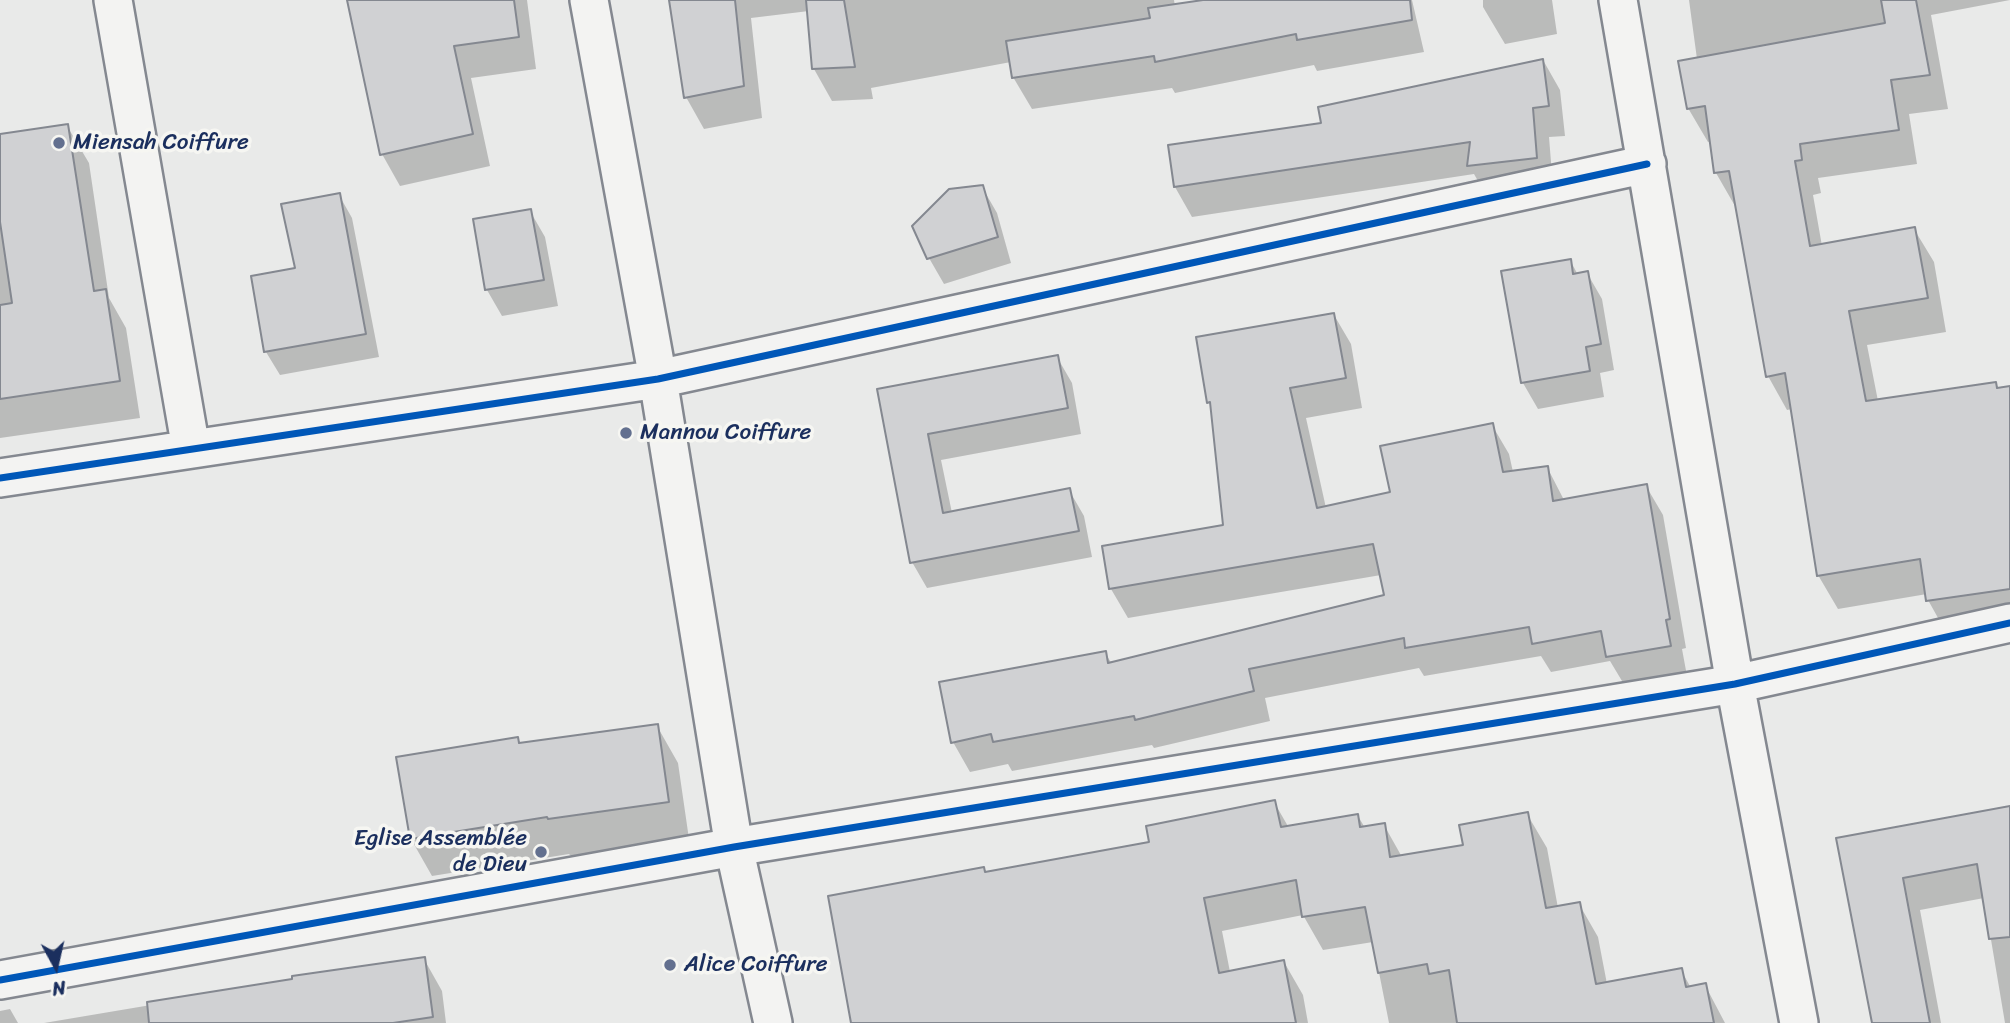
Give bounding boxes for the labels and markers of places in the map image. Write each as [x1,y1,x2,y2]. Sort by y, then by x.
place label: Miensah Coiffure [73,129,249,157]
marker: Miensah Coiffure [51,135,67,151]
place label: Mannou Coiffure [640,419,811,447]
marker: Mannou Coiffure [618,425,634,441]
place label: Eglise Assemblée de Dieu [354,825,527,879]
marker: Eglise Assemblée de Dieu [533,844,549,860]
place label: Alice Coiffure [684,951,828,979]
marker: Alice Coiffure [662,957,678,973]

